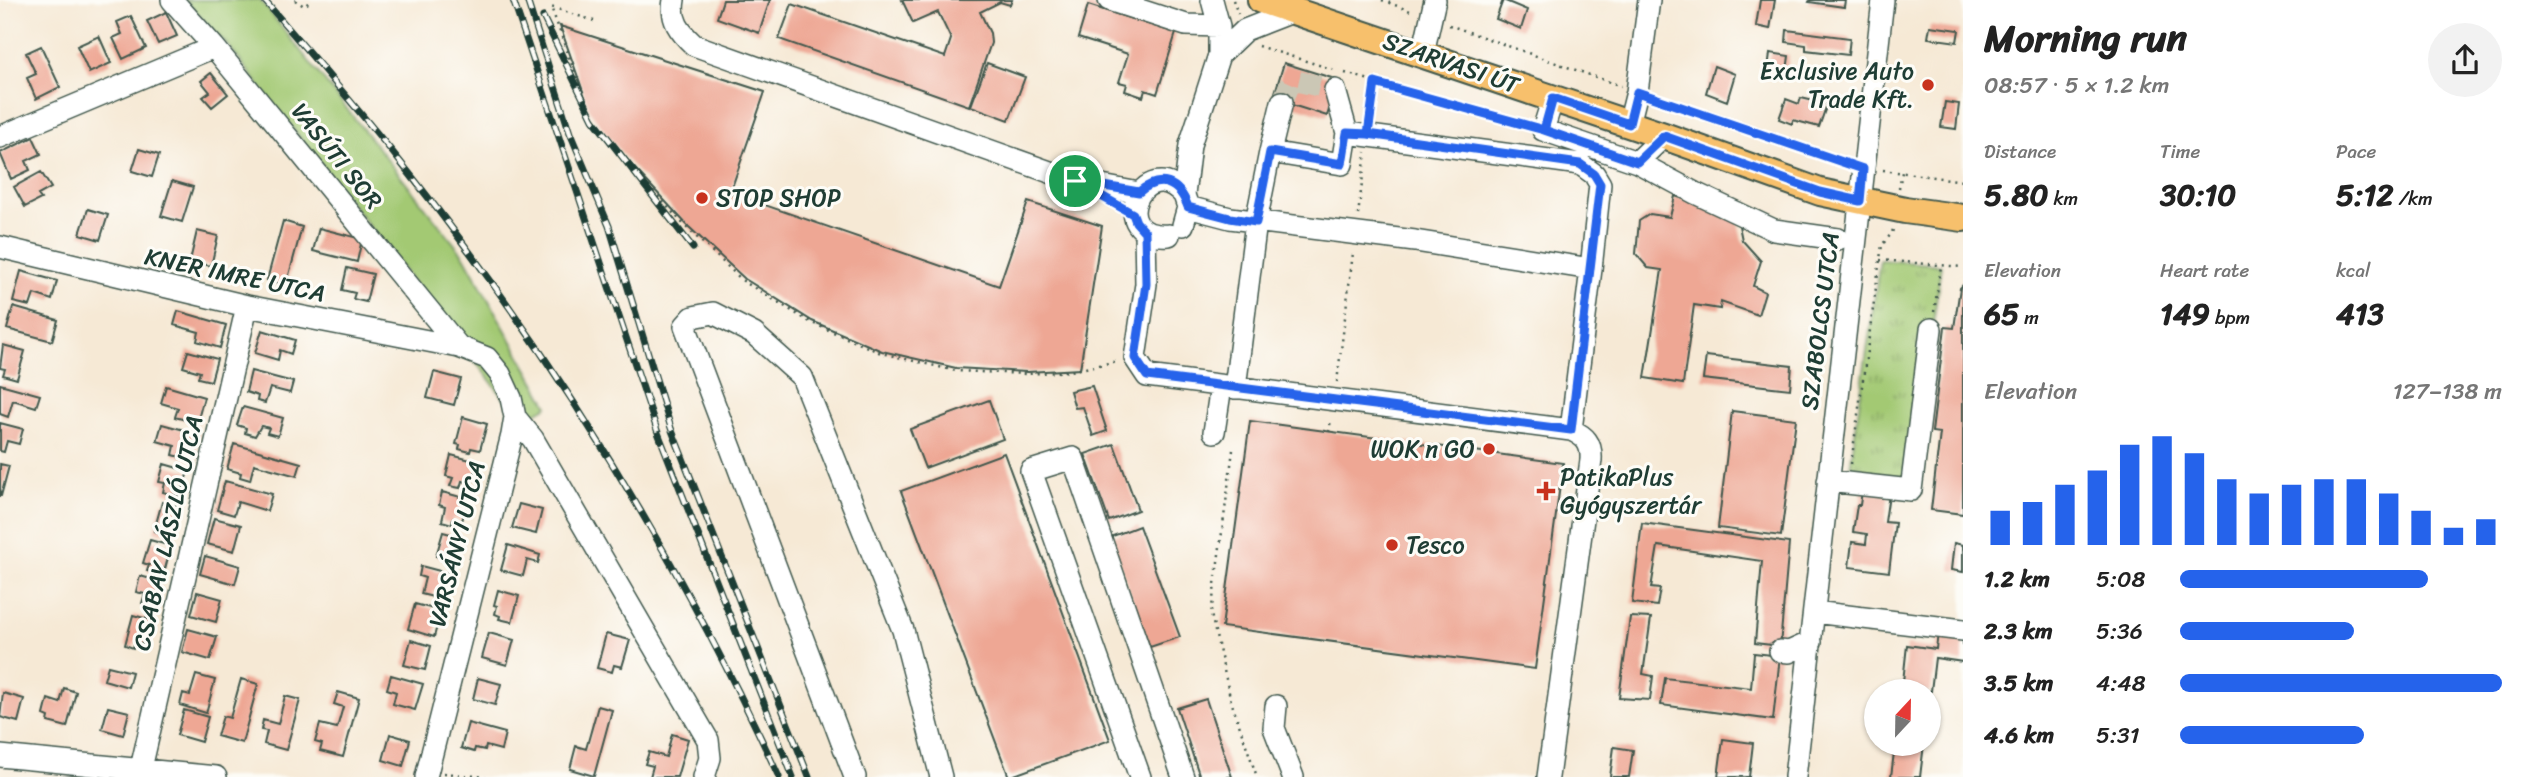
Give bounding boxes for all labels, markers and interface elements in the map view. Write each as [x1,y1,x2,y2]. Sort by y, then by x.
text: Morning run [1984,5,2187,72]
street label: SZARVASI ÚT [1377,20,1527,107]
button: share [2428,23,2502,97]
place label: Exclusive Auto Trade Kft. [1760,50,1914,120]
text: 08:57 · 5 × 1.2 km [1984,65,2169,106]
marker: Exclusive Auto Trade Kft. [1920,77,1936,93]
street label: VASÚTI SOR [280,93,394,219]
text: Distance [1984,135,2056,168]
text: Time [2160,135,2200,168]
text: Pace [2336,135,2376,168]
pin [1045,151,1105,211]
icon: arrive [1056,162,1094,200]
text: 5.80 [1984,168,2048,222]
text: 30:10 [2160,168,2236,222]
text: 5:12 [2336,168,2394,222]
place label: STOP SHOP [716,177,841,219]
text: km [2048,182,2078,215]
text: /km [2394,182,2433,215]
marker: STOP SHOP [694,190,710,206]
street label: SZABOLCS UTCA [1788,230,1852,412]
street label: KNER IMRE UTCA [141,235,329,315]
text: Elevation [1984,254,2061,287]
text: Heart rate [2160,254,2249,287]
text: kcal [2336,254,2371,287]
text: 65 [1984,287,2019,341]
text: 149 [2160,287,2210,341]
text: 413 [2336,287,2384,341]
text: m [2019,301,2039,334]
text: bpm [2210,301,2250,334]
text: Elevation [1984,371,2077,412]
text: 127–138 m [2393,371,2502,412]
street label: CSABAY LÁSZLÓ UTCA [121,411,215,655]
place label: WOK n GO [1370,428,1475,470]
marker: WOK n GO [1481,441,1497,457]
place label: PatikaPlus Gyógyszertár [1560,456,1703,526]
street label: VARSÁNYI UTCA [416,457,498,631]
marker: PatikaPlus Gyógyszertár [1538,483,1554,499]
place label: Tesco [1406,524,1465,566]
marker: Tesco [1384,537,1400,553]
text: 1.2 km [1984,559,2050,600]
text: 5:08 [2096,559,2145,600]
text: 2.3 km [1984,611,2053,652]
text: 5:36 [2096,611,2143,652]
text: 3.5 km [1984,663,2053,704]
text: 4:48 [2096,663,2146,704]
north arrow [1864,679,1941,756]
map controls [1864,679,1941,756]
text: 4.6 km [1984,715,2054,756]
text: 5:31 [2096,715,2140,756]

